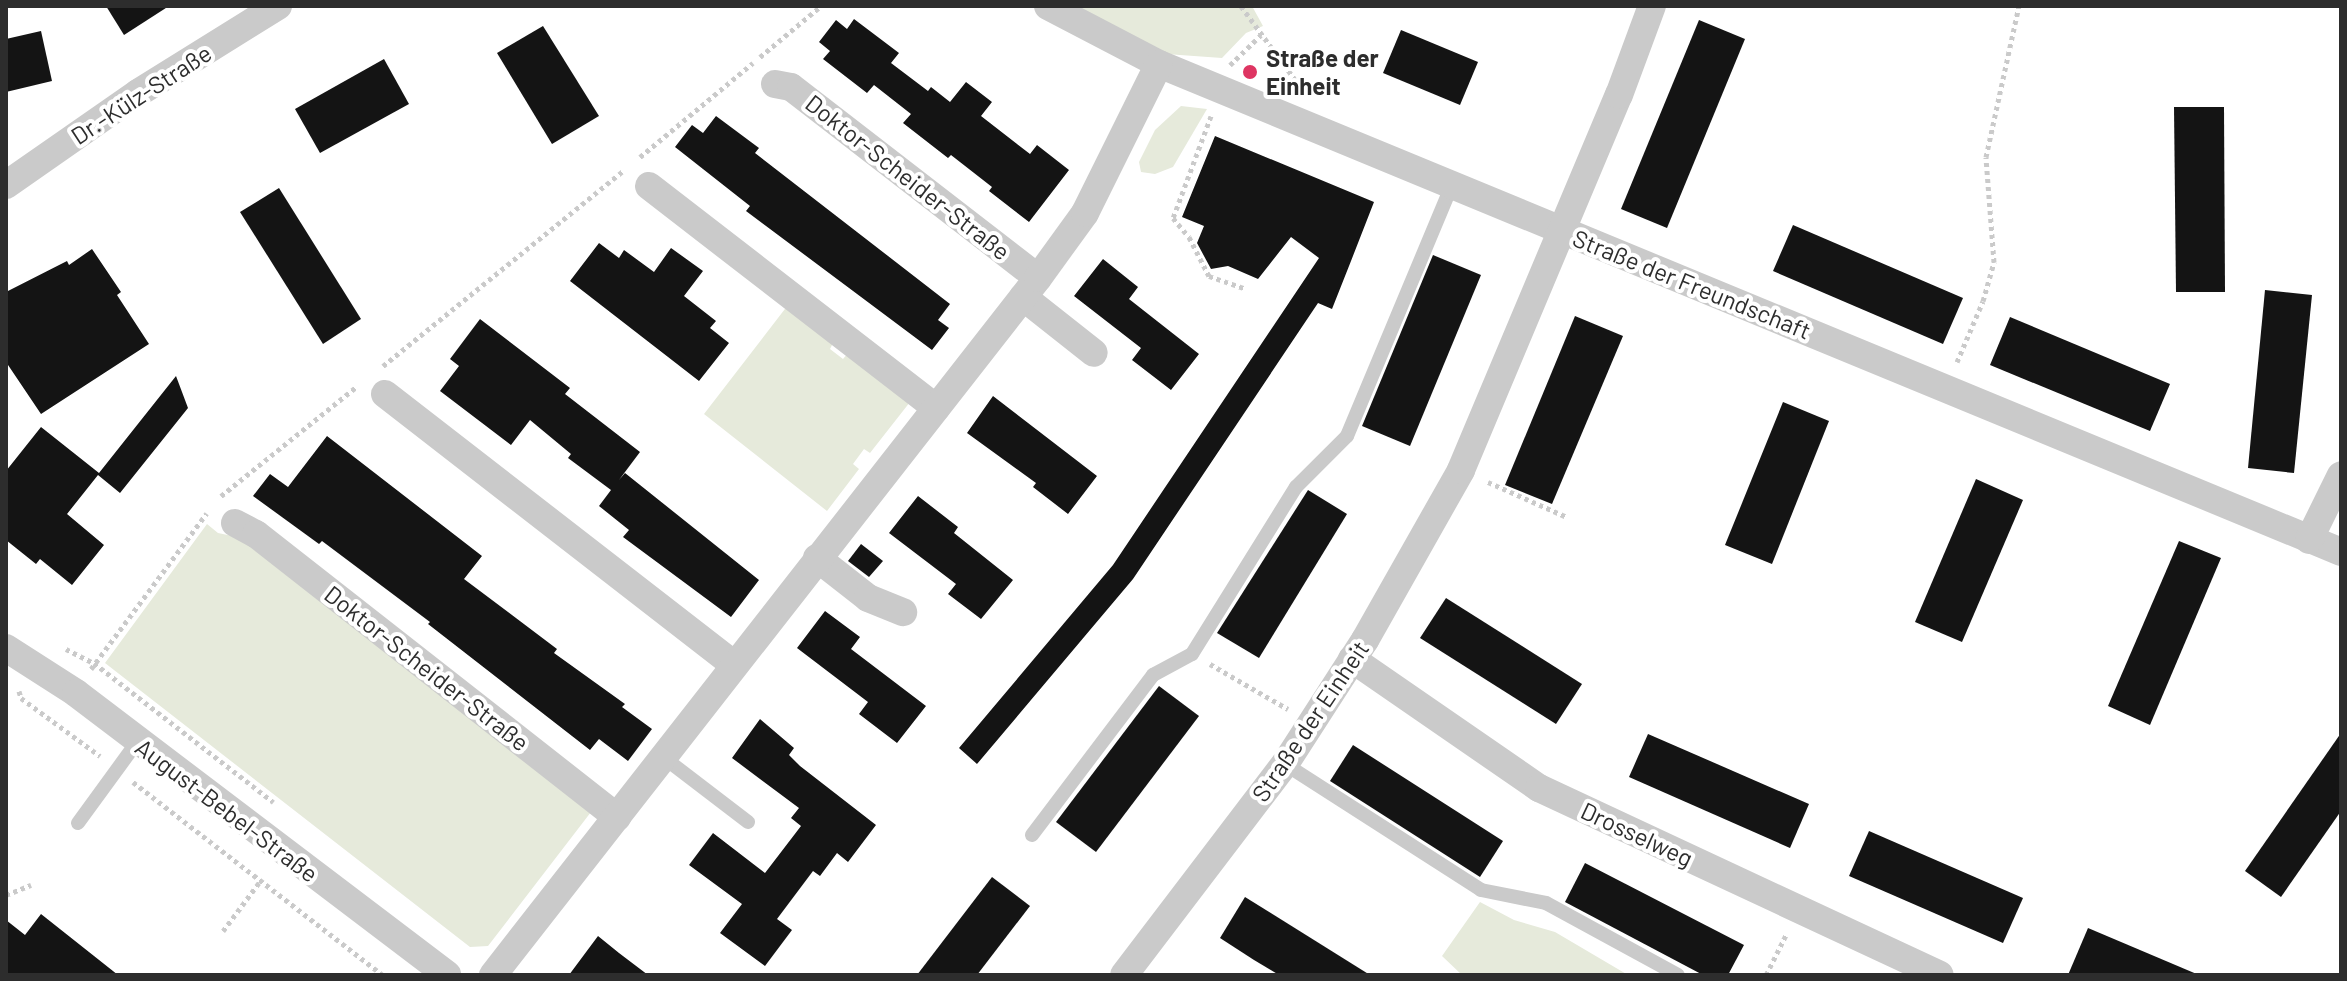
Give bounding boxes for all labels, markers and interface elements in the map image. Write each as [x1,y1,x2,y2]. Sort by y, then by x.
street label: Dr.-Külz-Straße [65,38,217,150]
place label: Straße der Einheit [1266,44,1379,100]
marker: Straße der Einheit [1241,63,1259,81]
street label: Doktor-Scheider-Straße [800,88,1016,266]
street label: Straße der Freundschaft [1569,223,1815,345]
street label: Doktor-Scheider-Straße [319,579,535,757]
street label: Straße der Einheit [1245,635,1375,807]
street label: August-Bebel-Straße [130,732,324,888]
street label: Drosselweg [1576,796,1698,872]

